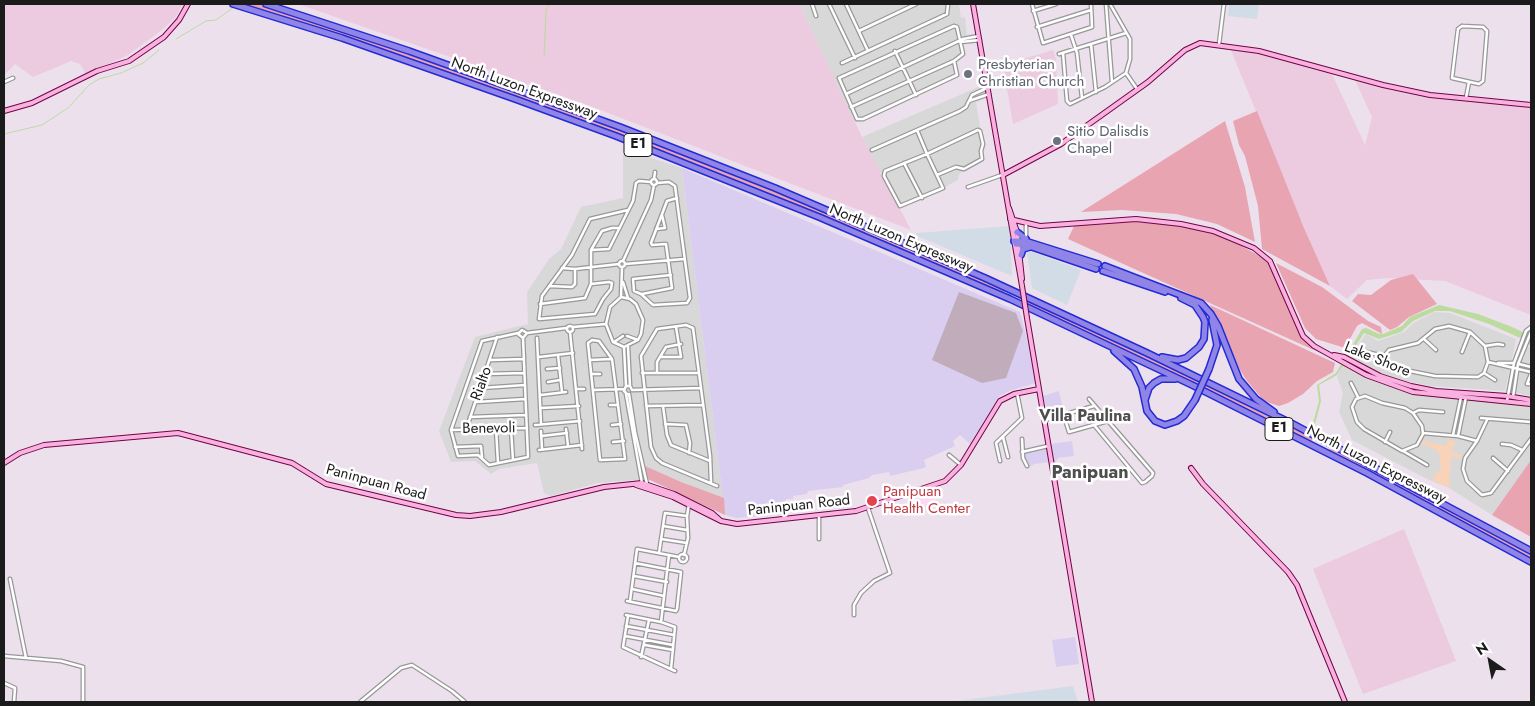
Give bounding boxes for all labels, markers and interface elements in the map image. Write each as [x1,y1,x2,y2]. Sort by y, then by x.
street label: North Luzon Expressway [448,54,600,124]
place label: Presbyterian Christian Church [978,56,1084,91]
marker: Presbyterian Christian Church [962,68,974,80]
place label: Sitio Dalisdis Chapel [1067,123,1149,158]
road number: E1 [624,134,652,156]
marker: Sitio Dalisdis Chapel [1051,135,1063,147]
street label: North Luzon Expressway [827,201,975,277]
street label: Lake Shore [1341,339,1413,381]
street label: Rialto [468,365,496,403]
district label: Villa Paulina [1039,407,1131,427]
road number: E1 [1265,418,1293,440]
street label: Benevoli [462,420,516,438]
street label: North Luzon Expressway [1303,422,1449,508]
street label: Paninpuan Road [324,461,428,505]
district label: Panipuan [1051,463,1129,485]
place label: Panipuan Health Center [883,483,970,518]
street label: Paninpuan Road [747,492,851,520]
marker: Panipuan Health Center [865,494,879,508]
north arrow [1465,636,1515,686]
text: N [1472,637,1492,660]

